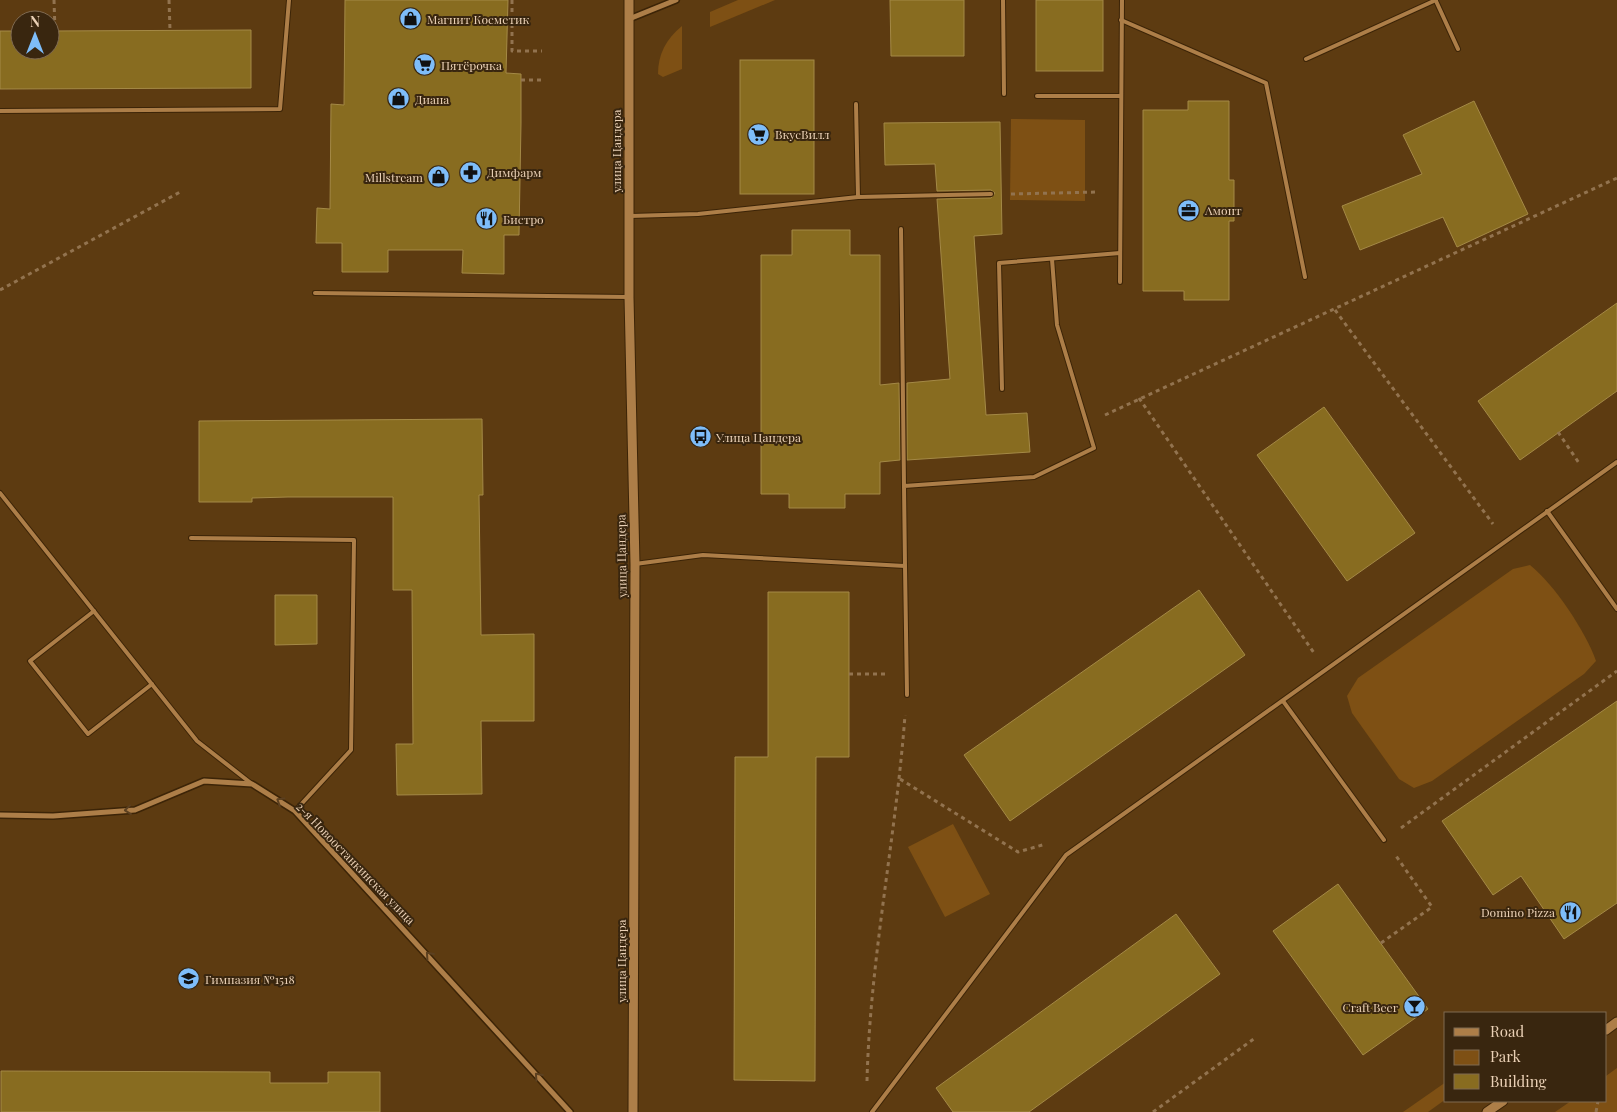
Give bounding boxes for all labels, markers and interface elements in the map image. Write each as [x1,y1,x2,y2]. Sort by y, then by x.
shop icon: Магнит Косметик [399,7,423,31]
north arrow [10,10,60,60]
place label: Магнит Косметик [427,11,530,27]
text: N [30,12,40,31]
supermarket icon: Пятёрочка [413,53,437,77]
place label: Пятёрочка [441,57,502,73]
shop icon: Диана [387,87,411,111]
place label: Диана [415,91,449,107]
street label: улица Цандера [608,109,624,194]
supermarket icon: ВкусВилл [747,122,771,146]
place label: ВкусВилл [775,126,830,142]
pharmacy icon: Димфарм [459,160,483,184]
place label: Димфарм [487,164,542,180]
shop icon: Millstream [427,165,451,189]
place label: Millstream [365,169,423,185]
office icon: Амонт [1177,198,1201,222]
place label: Амонт [1204,202,1242,218]
restaurant icon: Бистро [475,207,499,231]
place label: Бистро [503,211,544,227]
bus stop icon: Улица Цандера [688,425,712,449]
place label: Улица Цандера [715,429,801,445]
street label: улица Цандера [612,514,630,599]
one-way arrow [276,798,285,808]
street label: 2-я Новоостанкинская улица [293,798,419,928]
one-way arrow [124,804,132,815]
restaurant icon: Domino Pizza [1559,900,1583,924]
place label: Domino Pizza [1481,904,1555,920]
street label: улица Цандера [613,919,629,1004]
one-way arrow [426,952,435,961]
school or university icon: Гимназия №1518 [177,967,201,991]
place label: Гимназия №1518 [205,971,295,987]
bar icon: Craft Beer [1402,995,1426,1019]
place label: Craft Beer [1342,999,1399,1015]
legend [1444,1012,1607,1102]
text: Road [1490,1021,1524,1041]
text: Park [1490,1046,1522,1066]
text: Building [1490,1071,1547,1091]
one-way arrow [535,1072,544,1081]

